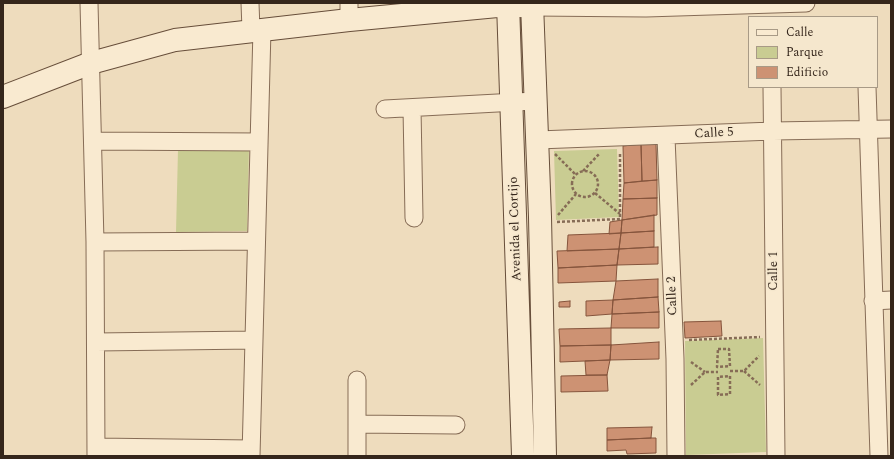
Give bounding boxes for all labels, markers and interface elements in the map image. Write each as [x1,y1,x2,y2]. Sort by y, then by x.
legend [748,16,878,88]
text: Calle [786,23,813,42]
text: Parque [786,43,823,62]
text: Edificio [786,63,828,82]
street label: Calle 5 [694,125,734,143]
street label: Avenida el Cortijo [506,176,526,282]
street label: Calle 1 [766,251,782,291]
street label: Calle 2 [665,276,681,316]

